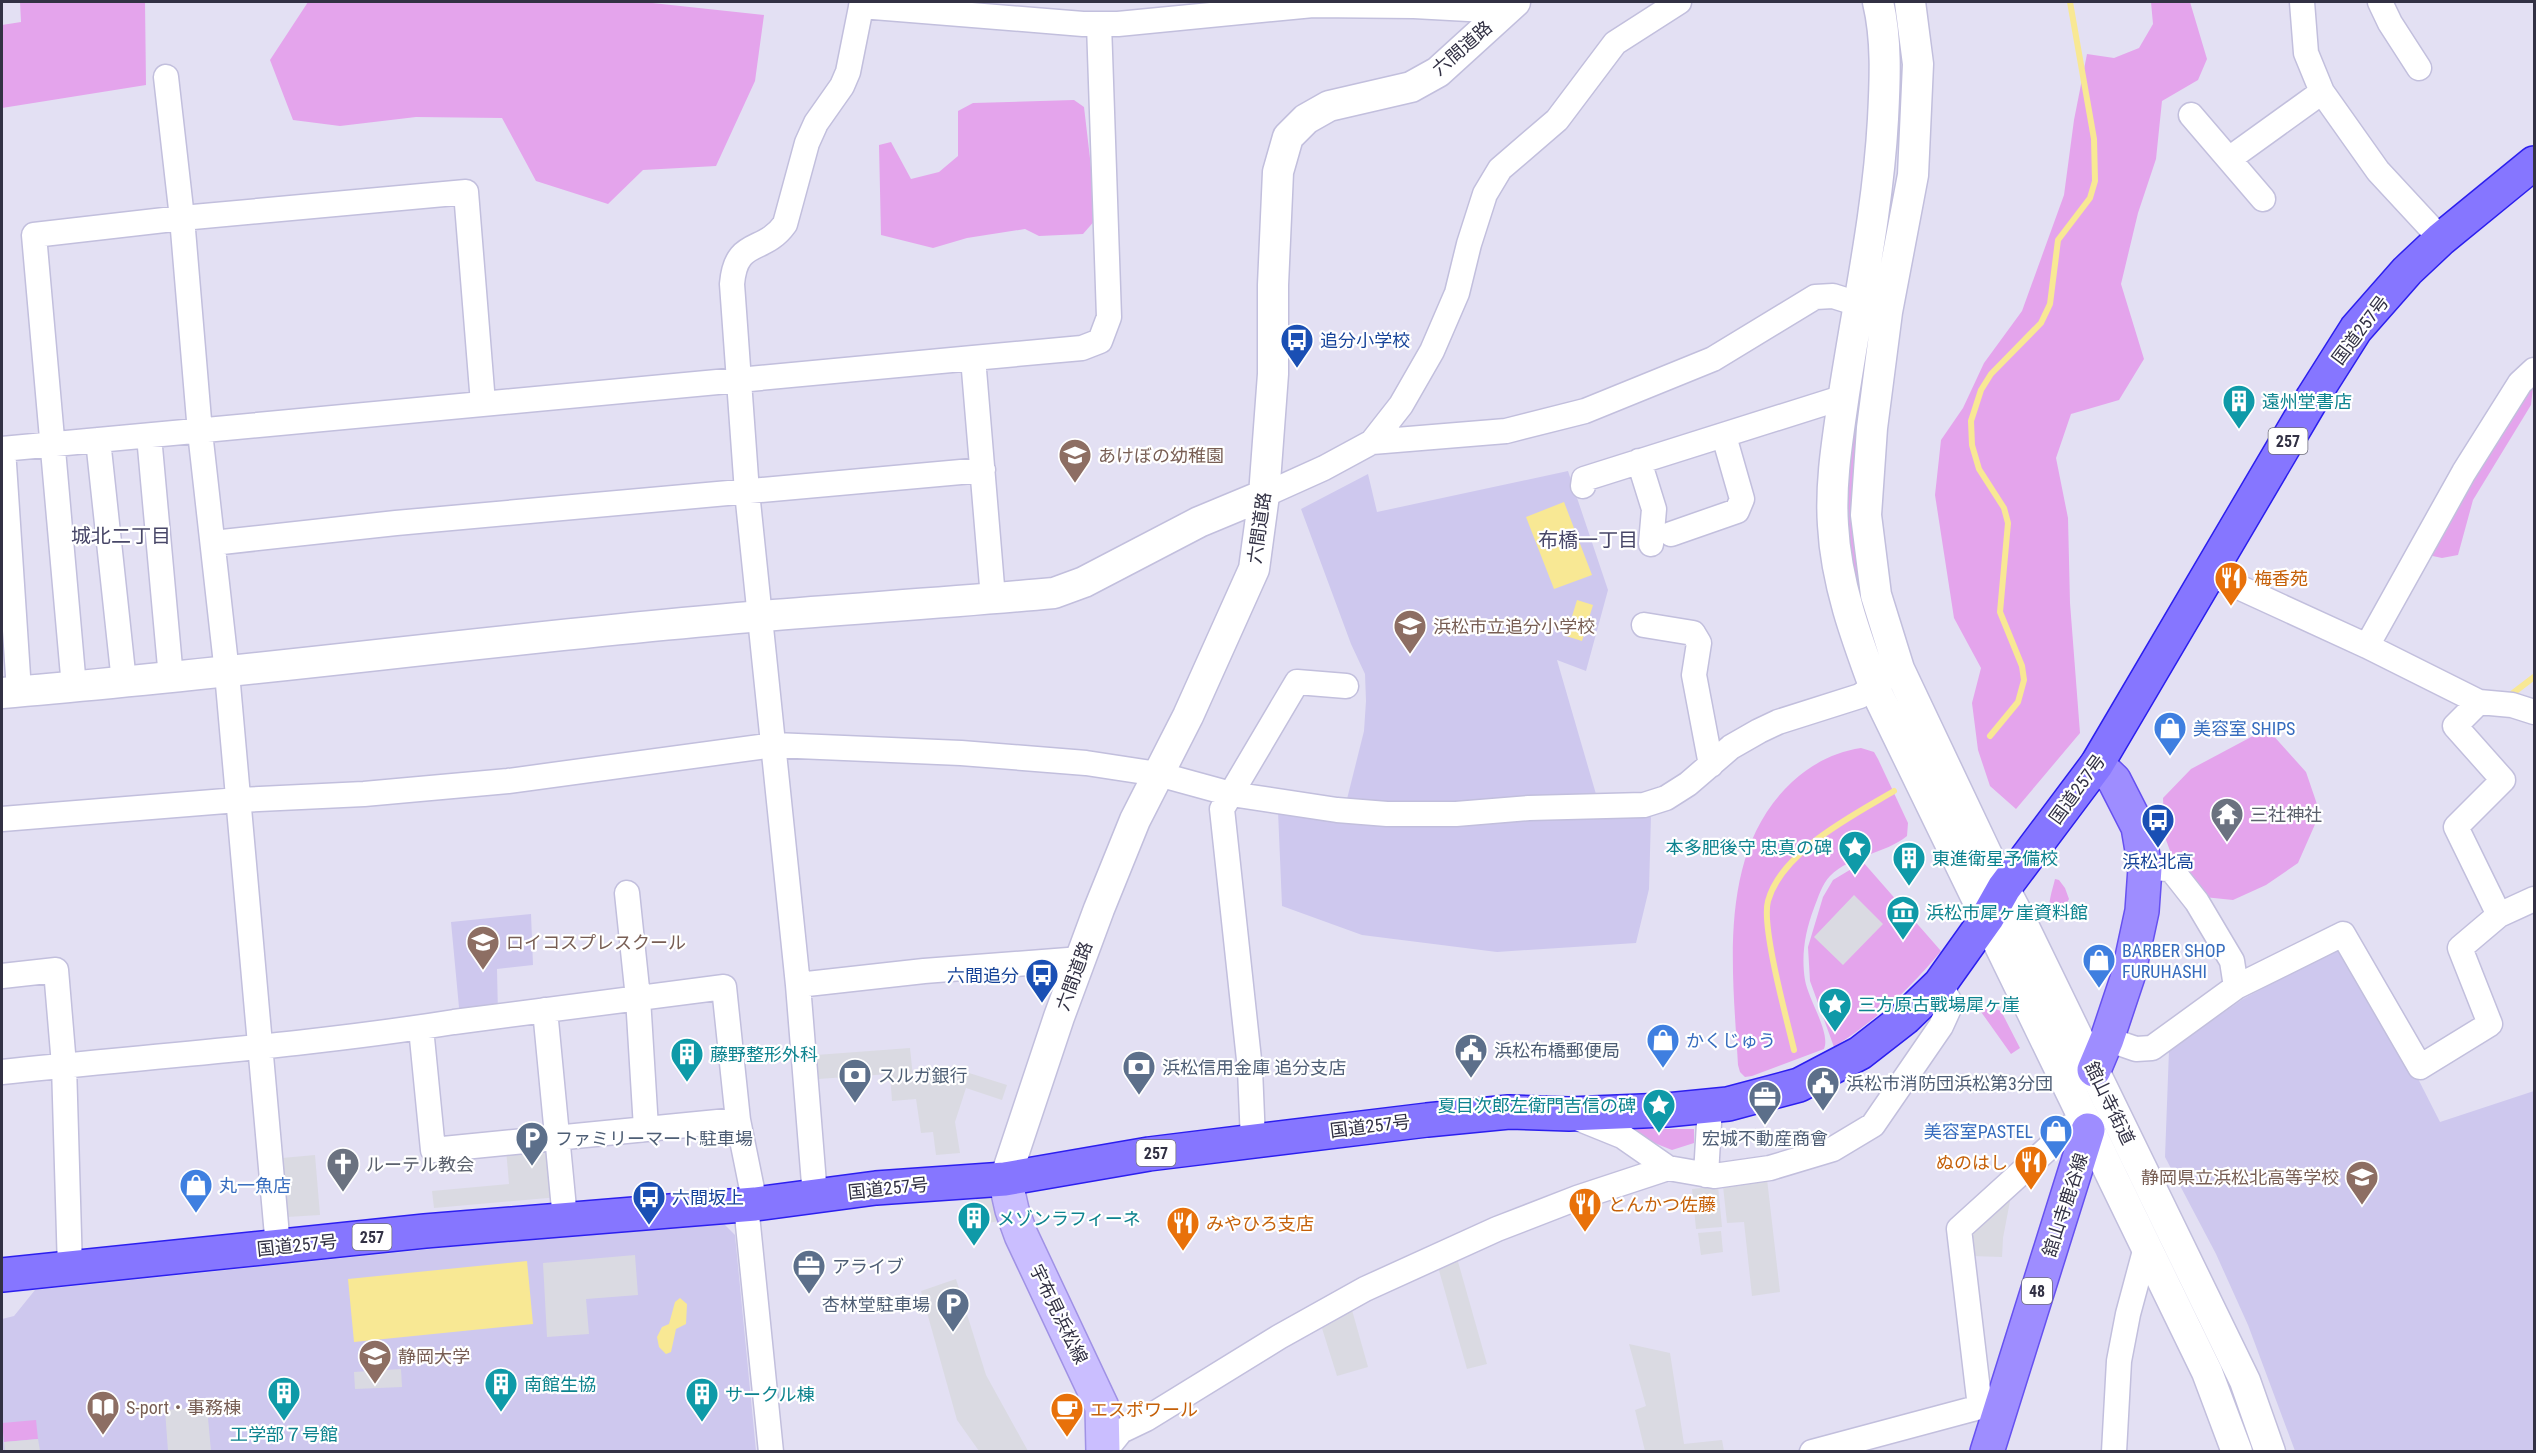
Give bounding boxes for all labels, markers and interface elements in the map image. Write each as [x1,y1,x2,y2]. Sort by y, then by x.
street label: 六間道路 [1428,16,1496,80]
street label: 国道257号 [2327,291,2393,369]
bus stop icon: 追分小学校 [1279,322,1315,369]
place label: 追分小学校 [1320,330,1410,351]
building icon: 遠州堂書店 [2221,383,2257,430]
place label: 遠州堂書店 [2262,391,2352,412]
road number: 257 [2268,428,2308,454]
school or university icon: あけぼの幼稚園 [1057,437,1093,484]
place label: あけぼの幼稚園 [1098,445,1224,466]
street label: 六間道路 [1244,491,1274,565]
district label: 城北二丁目 [71,524,171,548]
district label: 布橋一丁目 [1538,528,1638,552]
restaurant icon: 梅香苑 [2213,560,2249,607]
place label: 梅香苑 [2254,568,2308,589]
school or university icon: 浜松市立追分小学校 [1392,608,1428,655]
place label: 浜松市立追分小学校 [1433,616,1595,637]
shop icon: 美容室 SHIPS [2152,710,2188,757]
place label: 美容室 SHIPS [2193,718,2295,739]
street label: 国道257号 [2045,750,2109,828]
temple icon: 三社神社 [2209,796,2245,843]
bus stop icon: 浜松北高 [2140,802,2176,849]
place label: 三社神社 [2250,804,2322,825]
place icon: 本多肥後守 忠真の碑 [1837,829,1873,876]
place label: 本多肥後守 忠真の碑 [1666,837,1832,858]
building icon: 東進衛星予備校 [1891,840,1927,887]
place label: 東進衛星予備校 [1932,848,2058,869]
place label: 浜松北高 [2122,851,2194,872]
museum icon: 浜松市犀ヶ崖資料館 [1885,894,1921,941]
place label: 浜松市犀ヶ崖資料館 [1926,902,2088,923]
school or university icon: ロイコスプレスクール [465,924,501,971]
place label: ロイコスプレスクール [506,932,686,953]
street label: 六間道路 [1052,939,1096,1013]
place label: BARBER SHOP FURUHASHI [2122,940,2226,982]
shop icon: BARBER SHOP FURUHASHI [2081,942,2117,989]
bus stop icon: 六間追分 [1024,957,1060,1004]
place label: 六間追分 [947,965,1019,986]
place icon: 三方原古戰場犀ヶ崖 [1817,986,1853,1033]
place label: 三方原古戰場犀ヶ崖 [1858,994,2020,1015]
shop icon: かくじゅう [1645,1022,1681,1069]
place label: かくじゅう [1686,1030,1776,1051]
public building icon: 浜松布橋郵便局 [1453,1032,1489,1079]
building icon: 藤野整形外科 [669,1036,705,1083]
place label: 浜松布橋郵便局 [1494,1040,1620,1061]
place label: 藤野整形外科 [710,1044,818,1065]
bank icon: 浜松信用金庫 追分支店 [1121,1049,1157,1096]
bank icon: スルガ銀行 [837,1057,873,1104]
place label: 浜松信用金庫 追分支店 [1162,1057,1346,1078]
street label: 舘山寺街道 [2081,1058,2139,1148]
place label: スルガ銀行 [878,1065,967,1086]
public building icon: 浜松市消防団浜松第3分団 [1805,1065,1841,1112]
place label: 浜松市消防団浜松第3分団 [1846,1073,2053,1094]
office icon: 宏城不動産商會 [1747,1079,1783,1126]
place icon: 夏目次郎左衛門吉信の碑 [1641,1087,1677,1134]
place label: 夏目次郎左衛門吉信の碑 [1438,1095,1636,1116]
street label: 国道257号 [1329,1111,1411,1141]
shop icon: 美容室PASTEL [2038,1113,2074,1160]
parking icon: ファミリーマート駐車場 [514,1120,550,1167]
place label: 美容室PASTEL [1924,1121,2033,1142]
place label: ファミリーマート駐車場 [555,1128,753,1149]
place label: 宏城不動産商會 [1702,1128,1828,1149]
road number: 257 [1136,1140,1176,1166]
restaurant icon: ぬのはし [2013,1144,2049,1191]
church icon: ルーテル教会 [325,1146,361,1193]
street label: 舘山寺鹿谷線 [2038,1150,2092,1260]
place label: ぬのはし [1936,1152,2008,1173]
place label: ルーテル教会 [366,1154,474,1175]
school or university icon: 静岡県立浜松北高等学校 [2344,1159,2380,1206]
shop icon: 丸一魚店 [178,1167,214,1214]
place label: 静岡県立浜松北高等学校 [2141,1167,2339,1188]
street label: 国道257号 [847,1173,929,1203]
place label: 丸一魚店 [219,1175,291,1196]
bus stop icon: 六間坂上 [631,1179,667,1226]
restaurant icon: とんかつ佐藤 [1567,1186,1603,1233]
place label: 六間坂上 [672,1187,744,1208]
place label: とんかつ佐藤 [1608,1194,1716,1215]
building icon: メゾンラフィーネ [956,1200,992,1247]
restaurant icon: みやひろ支店 [1165,1205,1201,1252]
place label: メゾンラフィーネ [997,1208,1141,1229]
place label: みやひろ支店 [1206,1213,1314,1234]
road number: 257 [352,1224,392,1250]
street label: 国道257号 [256,1230,338,1260]
office icon: アライブ [791,1248,827,1295]
place label: アライブ [832,1256,904,1277]
street label: 宇布見浜松線 [1026,1261,1092,1367]
road number: 48 [2022,1278,2052,1304]
parking icon: 杏林堂駐車場 [935,1286,971,1333]
place label: 杏林堂駐車場 [822,1294,930,1315]
school or university icon: 静岡大学 [357,1338,393,1385]
place label: 静岡大学 [398,1346,470,1367]
building icon: 南館生協 [483,1366,519,1413]
place label: 南館生協 [524,1374,596,1395]
building icon: 工学部７号館 [266,1375,302,1422]
building icon: サークル棟 [684,1376,720,1423]
place label: サークル棟 [725,1384,814,1405]
library icon: S-port・事務棟 [85,1389,121,1436]
cafe icon: エスポワール [1049,1391,1085,1438]
place label: S-port・事務棟 [126,1397,241,1418]
place label: エスポワール [1090,1399,1198,1420]
place label: 工学部７号館 [230,1424,338,1445]

